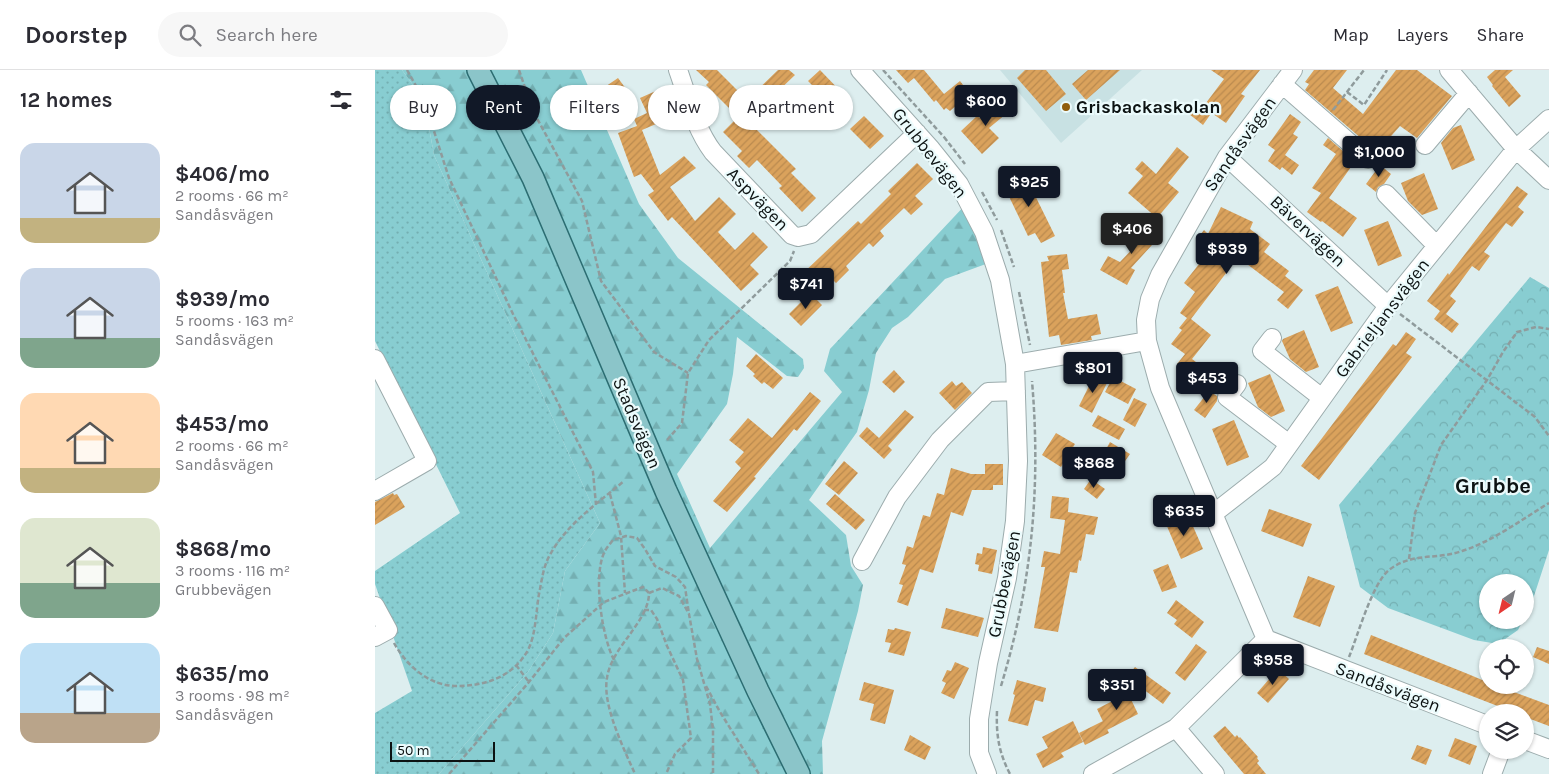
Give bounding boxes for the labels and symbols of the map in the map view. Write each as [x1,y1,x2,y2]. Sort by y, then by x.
pin: $600 [956,85,1016,127]
street label: Sandåsvägen [1199,92,1281,196]
place label: Grisbackaskolan [1076,96,1221,118]
marker: Grisbackaskolan [1060,101,1072,113]
street label: Grubbevägen [888,103,972,203]
pin: $1,000 [1338,136,1420,178]
street label: Aspvägen [722,163,794,235]
pin: $925 [999,166,1059,208]
street label: Bävervägen [1266,191,1350,271]
pin: $406 [1102,212,1162,255]
pin: $939 [1197,232,1257,275]
street label: Gabrieljansvägen [1330,254,1434,382]
pin: $741 [776,268,836,310]
pin: $801 [1063,352,1123,394]
pin: $453 [1177,362,1237,404]
street label: Stadsvägen [608,374,666,472]
pin: $868 [1064,446,1124,489]
district label: Grubbe [1455,473,1531,499]
pin: $635 [1154,494,1214,537]
street label: Grubbevägen [983,529,1025,639]
north arrow [1479,574,1534,629]
pin: $958 [1243,644,1303,686]
street label: Sandåsvägen [1332,657,1444,717]
pin: $351 [1087,668,1147,711]
scale bar [390,739,495,762]

